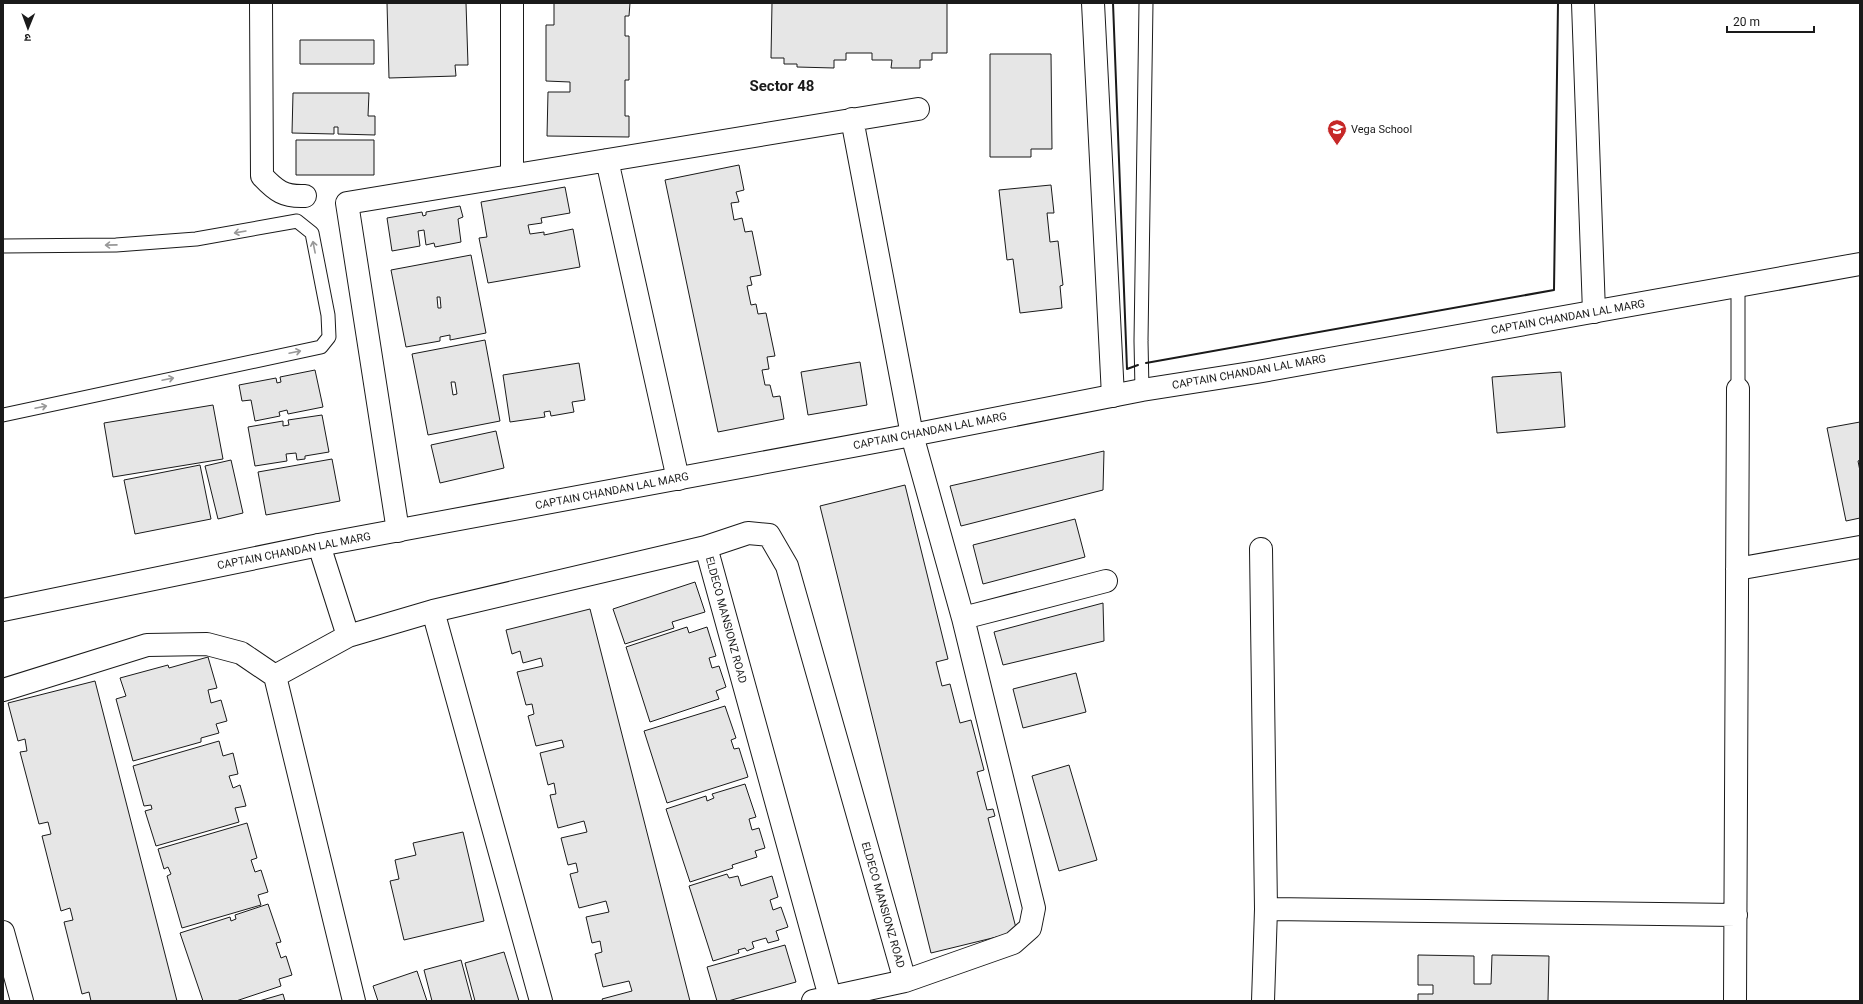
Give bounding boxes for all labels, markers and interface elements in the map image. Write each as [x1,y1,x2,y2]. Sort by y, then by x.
north arrow [8,8,48,48]
scale bar [1727,8,1814,34]
text: 20 m [1733,15,1760,29]
text: उ [24,31,31,44]
district label: Sector 48 [750,77,814,95]
school or university icon: Vega School [1326,118,1348,146]
place label: Vega School [1351,123,1412,136]
one-way arrow [234,228,247,236]
one-way arrow [105,241,118,248]
one-way arrow [310,241,318,254]
street label: CAPTAIN CHANDAN LAL MARG [1490,297,1646,337]
one-way arrow [289,348,302,356]
street label: CAPTAIN CHANDAN LAL MARG [1171,352,1327,392]
one-way arrow [161,375,174,383]
one-way arrow [34,402,47,410]
street label: CAPTAIN CHANDAN LAL MARG [852,410,1008,452]
street label: CAPTAIN CHANDAN LAL MARG [534,470,690,512]
street label: CAPTAIN CHANDAN LAL MARG [216,530,372,572]
street label: ELDECO MANSIONZ ROAD [703,555,749,685]
street label: ELDECO MANSIONZ ROAD [859,840,907,970]

